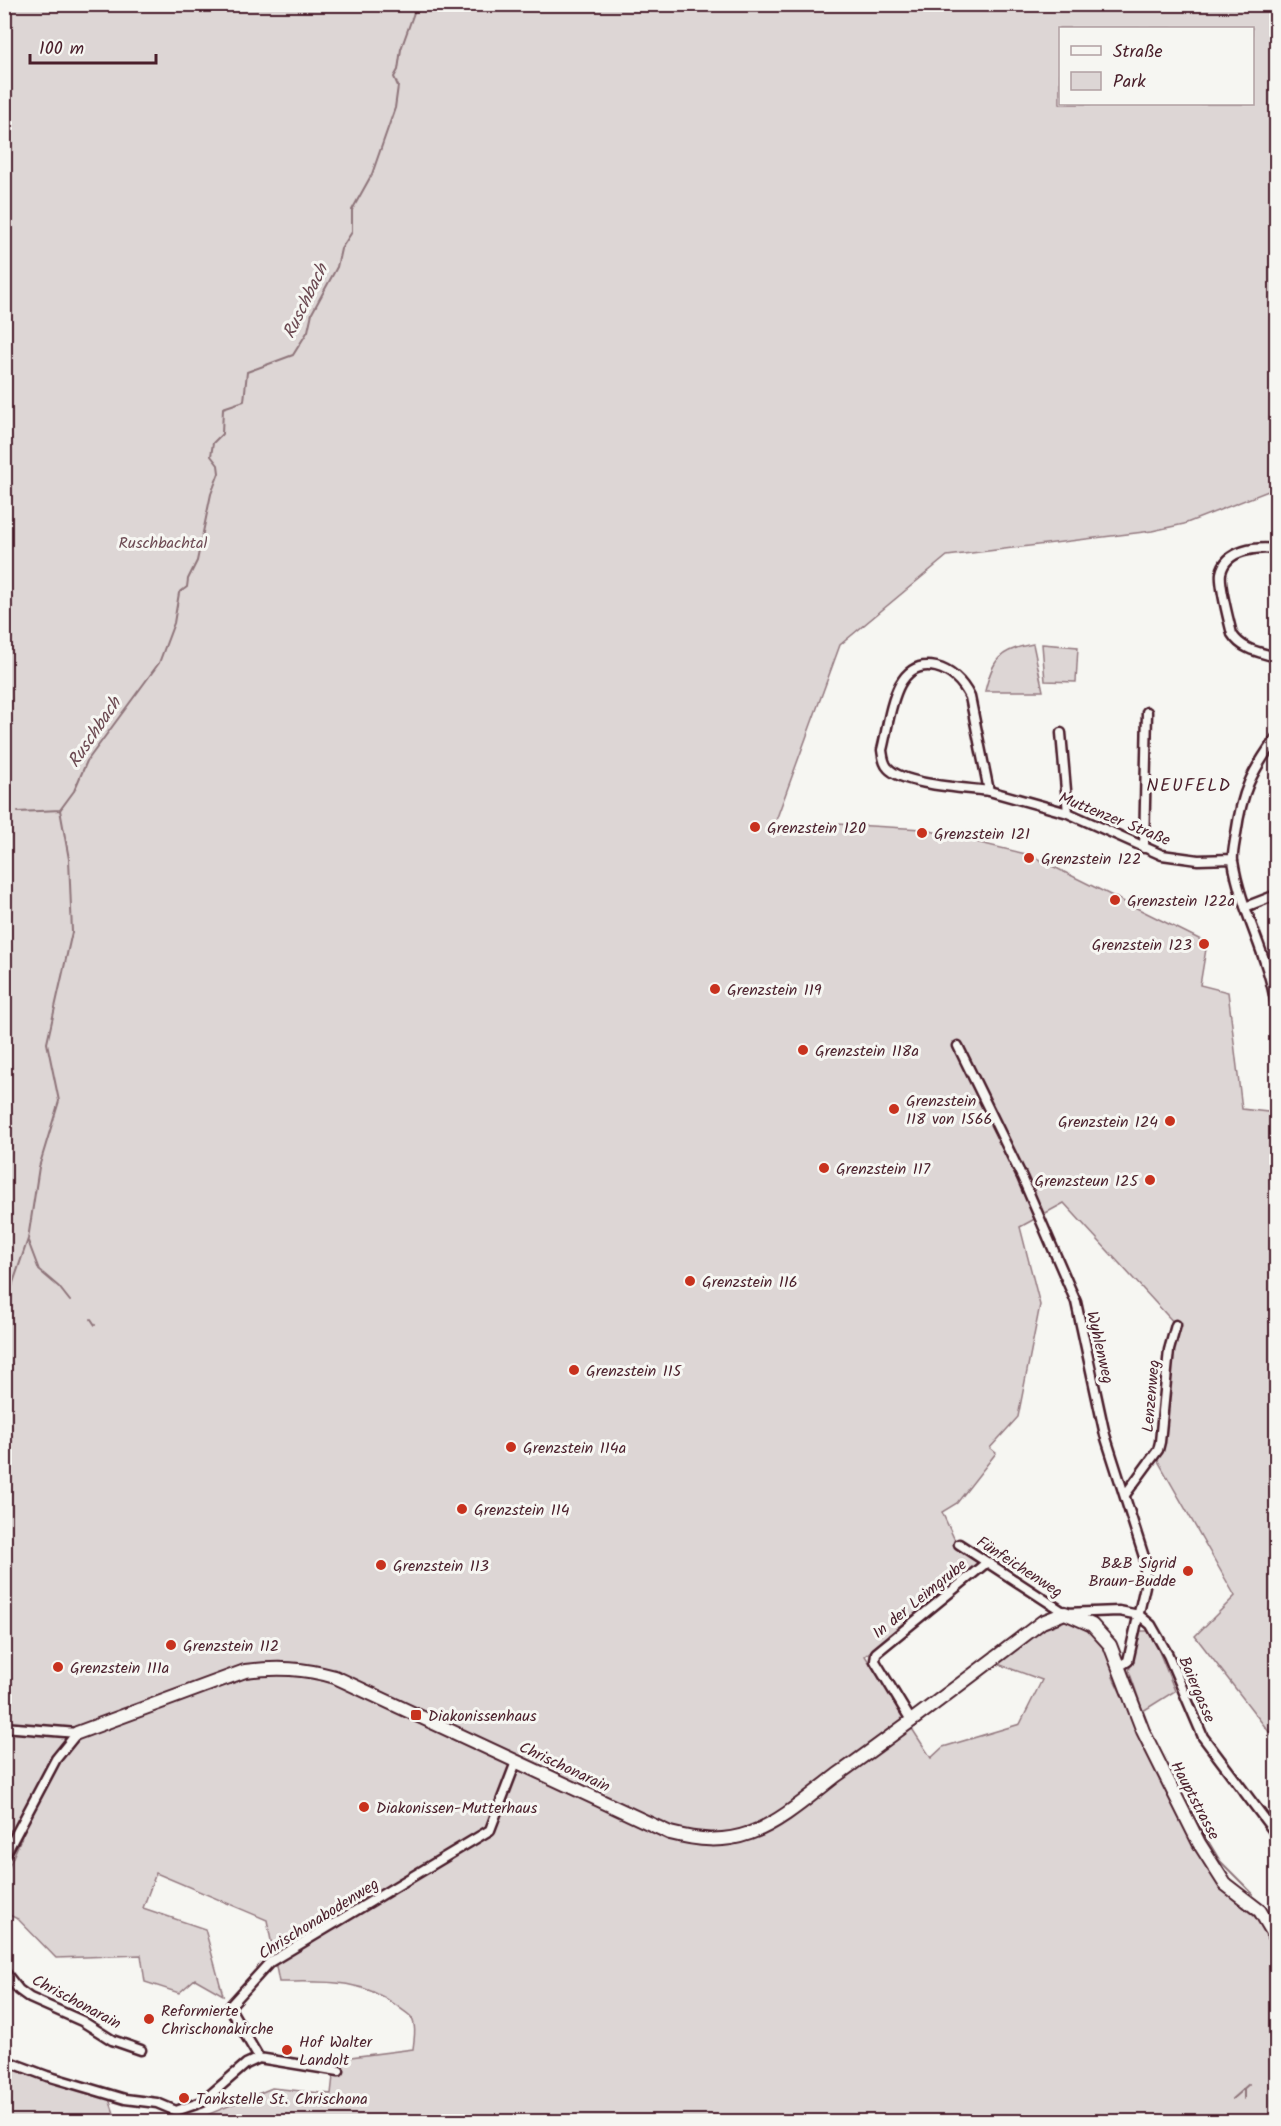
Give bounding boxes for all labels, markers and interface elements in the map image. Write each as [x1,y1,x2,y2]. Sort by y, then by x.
scale bar [30,27,156,65]
legend [1059,27,1254,105]
text: 100 m [39,35,84,64]
text: Straße [1113,38,1163,67]
text: Park [1113,68,1146,97]
water label: Ruschbach [276,258,338,344]
park label: Ruschbachtal [119,531,207,556]
water label: Ruschbach [61,690,130,774]
district label: NEUFELD [1146,772,1232,801]
street label: Muttenzer Straße [1055,786,1174,853]
place label: Grenzstein 120 [767,816,866,841]
marker: Grenzstein 120 [748,820,762,834]
place label: Grenzstein 121 [934,822,1030,847]
marker: Grenzstein 121 [915,826,929,840]
place label: Grenzstein 122 [1041,847,1141,872]
marker: Grenzstein 122 [1022,851,1036,865]
place label: Grenzstein 122a [1127,889,1235,914]
marker: Grenzstein 122a [1108,893,1122,907]
place label: Grenzstein 123 [1092,933,1192,958]
marker: Grenzstein 123 [1197,937,1211,951]
place label: Grenzstein 119 [727,978,822,1003]
marker: Grenzstein 119 [708,982,722,996]
place label: Grenzstein 118a [815,1039,919,1064]
marker: Grenzstein 118a [796,1043,810,1057]
place label: Grenzstein 118 von 1566 [906,1089,992,1132]
marker: Grenzstein 118 von 1566 [887,1102,901,1116]
place label: Grenzstein 124 [1058,1110,1158,1135]
marker: Grenzstein 124 [1163,1114,1177,1128]
place label: Grenzstein 117 [836,1157,931,1182]
marker: Grenzstein 117 [817,1161,831,1175]
place label: Grenzsteun 125 [1034,1169,1139,1194]
marker: Grenzsteun 125 [1143,1173,1157,1187]
place label: Grenzstein 116 [702,1270,798,1295]
marker: Grenzstein 116 [683,1274,697,1288]
street label: Wyhlenweg [1079,1309,1120,1386]
place label: Grenzstein 115 [586,1359,683,1384]
street label: Lenzenweg [1136,1359,1167,1433]
marker: Grenzstein 115 [567,1363,581,1377]
place label: Grenzstein 114a [523,1436,626,1461]
marker: Grenzstein 114a [504,1440,518,1454]
place label: Grenzstein 114 [474,1498,570,1523]
marker: Grenzstein 114 [455,1502,469,1516]
street label: Fünfeichenweg [971,1530,1067,1605]
place label: B&B Sigrid Braun-Budde [1088,1551,1177,1594]
street label: In der Leimgrube [867,1553,973,1645]
place label: Grenzstein 113 [393,1554,489,1579]
marker: Grenzstein 113 [374,1558,388,1572]
marker: B&B Sigrid Braun-Budde [1181,1564,1195,1578]
place label: Grenzstein 112 [183,1634,279,1659]
marker: Grenzstein 112 [164,1638,178,1652]
street label: Baiergasse [1171,1653,1222,1727]
place label: Grenzstein 111a [70,1656,169,1681]
marker: Grenzstein 111a [51,1660,65,1674]
place label: Diakonissenhaus [428,1704,537,1729]
marker: Diakonissenhaus [409,1708,423,1722]
street label: Chrischonarain [515,1735,614,1799]
street label: Hauptstrasse [1163,1757,1226,1845]
place label: Diakonissen-Mutterhaus [376,1796,537,1821]
marker: Diakonissen-Mutterhaus [357,1800,371,1814]
street label: Chrischonabodenweg [254,1872,384,1966]
street label: Chrischonarain [27,1968,126,2036]
place label: Reformierte Chrischonakirche [161,1999,274,2042]
marker: Reformierte Chrischonakirche [142,2012,156,2026]
place label: Hof Walter Landolt [299,2030,374,2073]
marker: Hof Walter Landolt [280,2043,294,2057]
place label: Tankstelle St. Chrischona [196,2087,368,2112]
marker: Tankstelle St. Chrischona [177,2091,191,2105]

